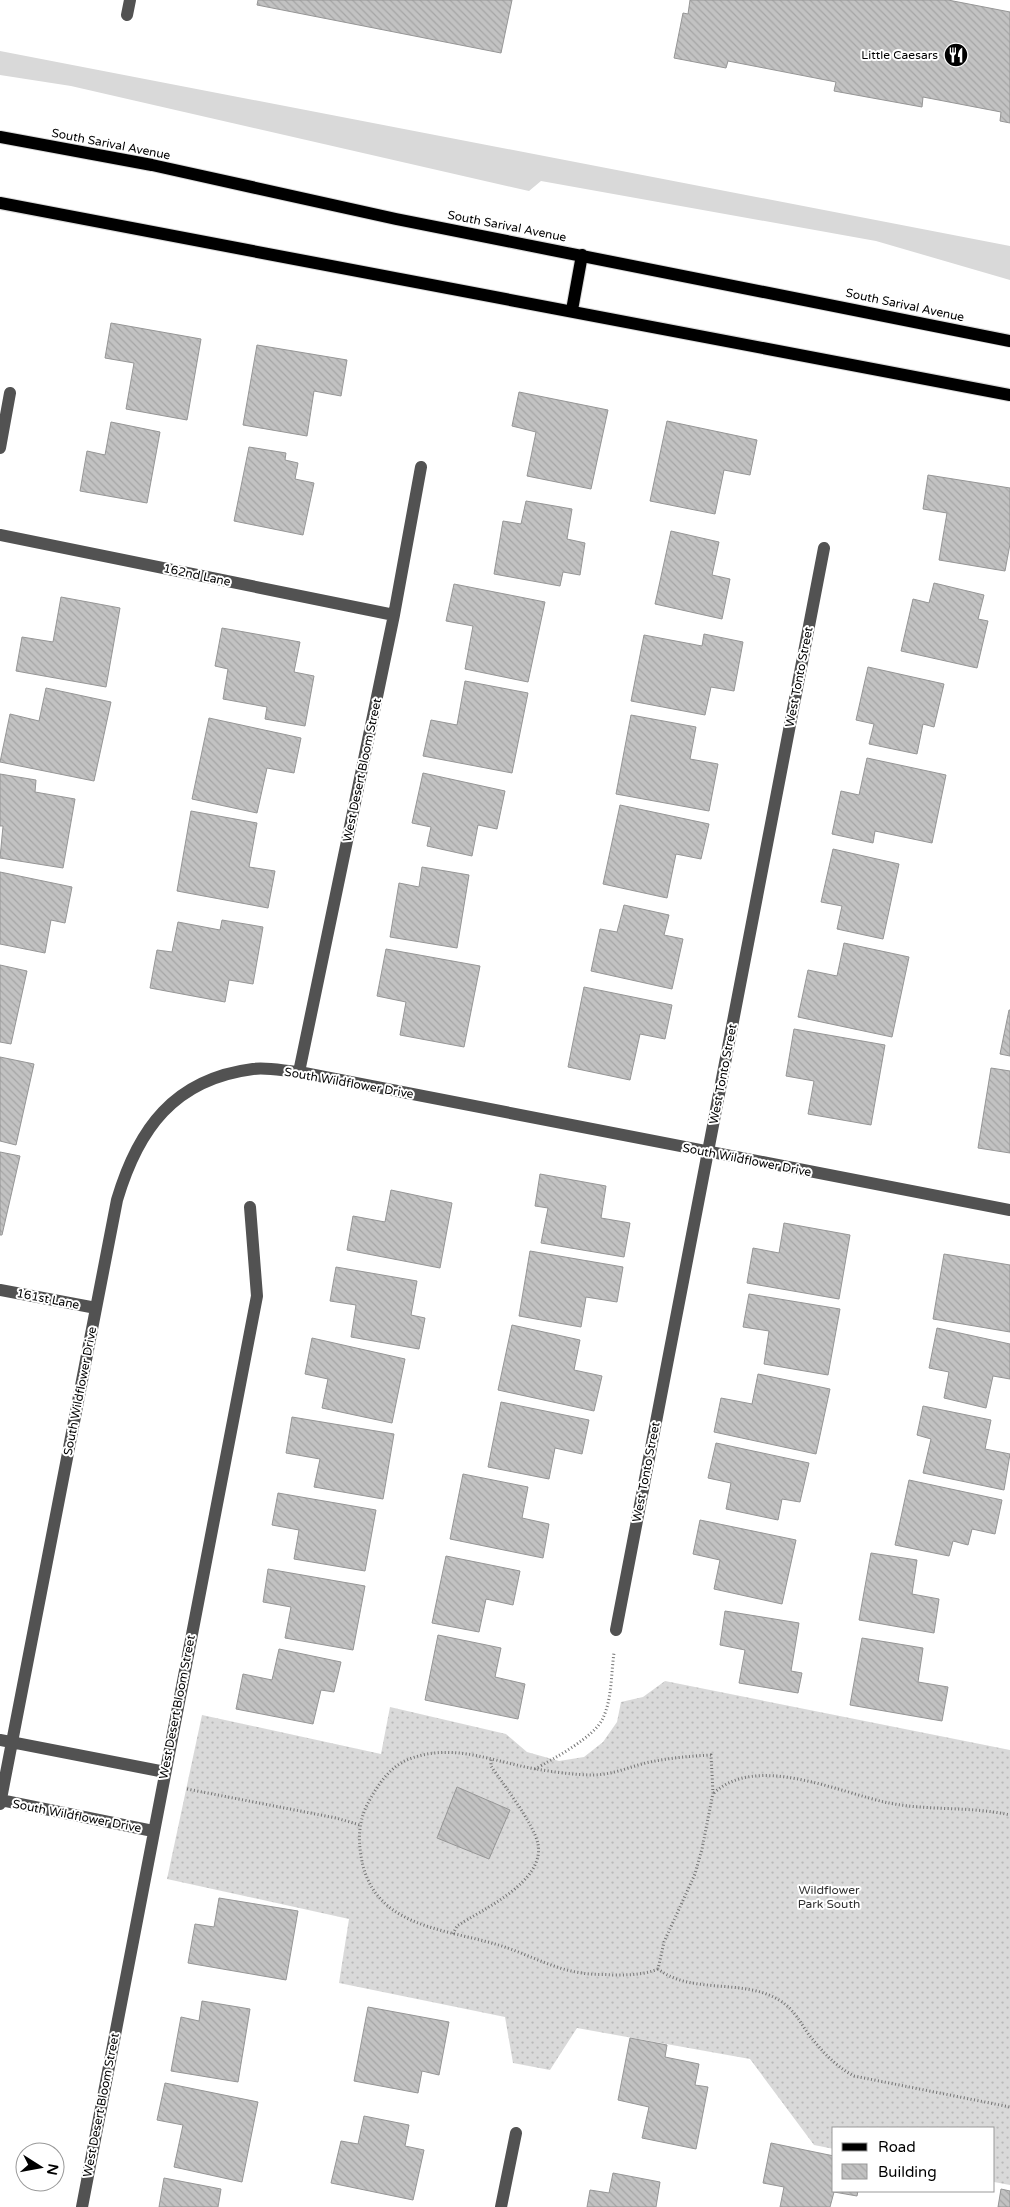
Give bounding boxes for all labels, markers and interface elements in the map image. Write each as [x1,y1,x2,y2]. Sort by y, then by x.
restaurant icon: Little Caesars [943,42,969,68]
place label: Little Caesars [861,48,938,62]
street label: South Sarival Avenue [50,126,172,162]
street label: South Sarival Avenue [446,208,568,244]
street label: South Sarival Avenue [844,286,966,324]
street label: 162nd Lane [162,561,232,589]
street label: West Tonto Street [782,625,816,728]
street label: West Desert Bloom Street [340,697,384,843]
street label: West Tonto Street [706,1022,740,1125]
street label: South Wildflower Drive [283,1065,415,1101]
street label: South Wildflower Drive [681,1141,813,1179]
street label: 161st Lane [15,1286,81,1312]
street label: South Wildflower Drive [61,1325,99,1457]
street label: West Tonto Street [629,1420,663,1523]
street label: West Desert Bloom Street [156,1633,198,1780]
street label: South Wildflower Drive [11,1797,143,1835]
park label: Wildflower Park South [798,1883,860,1911]
street label: West Desert Bloom Street [80,2031,122,2178]
legend [832,2127,995,2192]
text: Road [878,2138,916,2156]
north arrow [15,2142,65,2192]
text: N [43,2162,62,2177]
text: Building [878,2163,937,2181]

